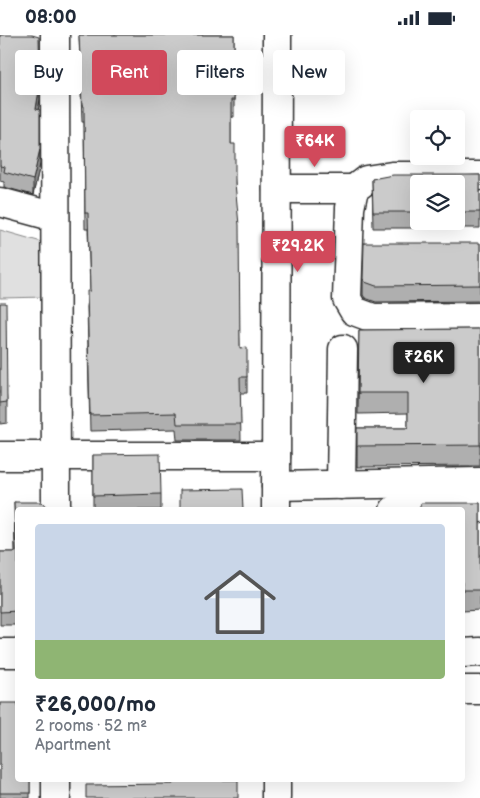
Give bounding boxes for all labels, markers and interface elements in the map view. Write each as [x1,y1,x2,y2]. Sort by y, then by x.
text: 08:00 [25,6,77,29]
chip: Buy [15,50,82,95]
chip: Rent [92,50,167,95]
chip: Filters [177,50,263,95]
chip: New [273,50,345,95]
map controls [410,110,465,230]
button: locate [410,110,465,165]
pin: ₹64K [285,125,345,168]
text: ₹64K [295,132,335,151]
button: layers [410,175,465,230]
pin: ₹29.2K [257,231,339,273]
text: ₹29.2K [272,237,324,256]
pin: ₹26K [394,341,454,384]
text: ₹26K [404,348,444,367]
icon: home [195,557,285,647]
text: ₹26,000/mo [35,692,156,717]
text: 2 rooms · 52 m² [35,717,147,736]
text: Apartment [35,736,111,755]

